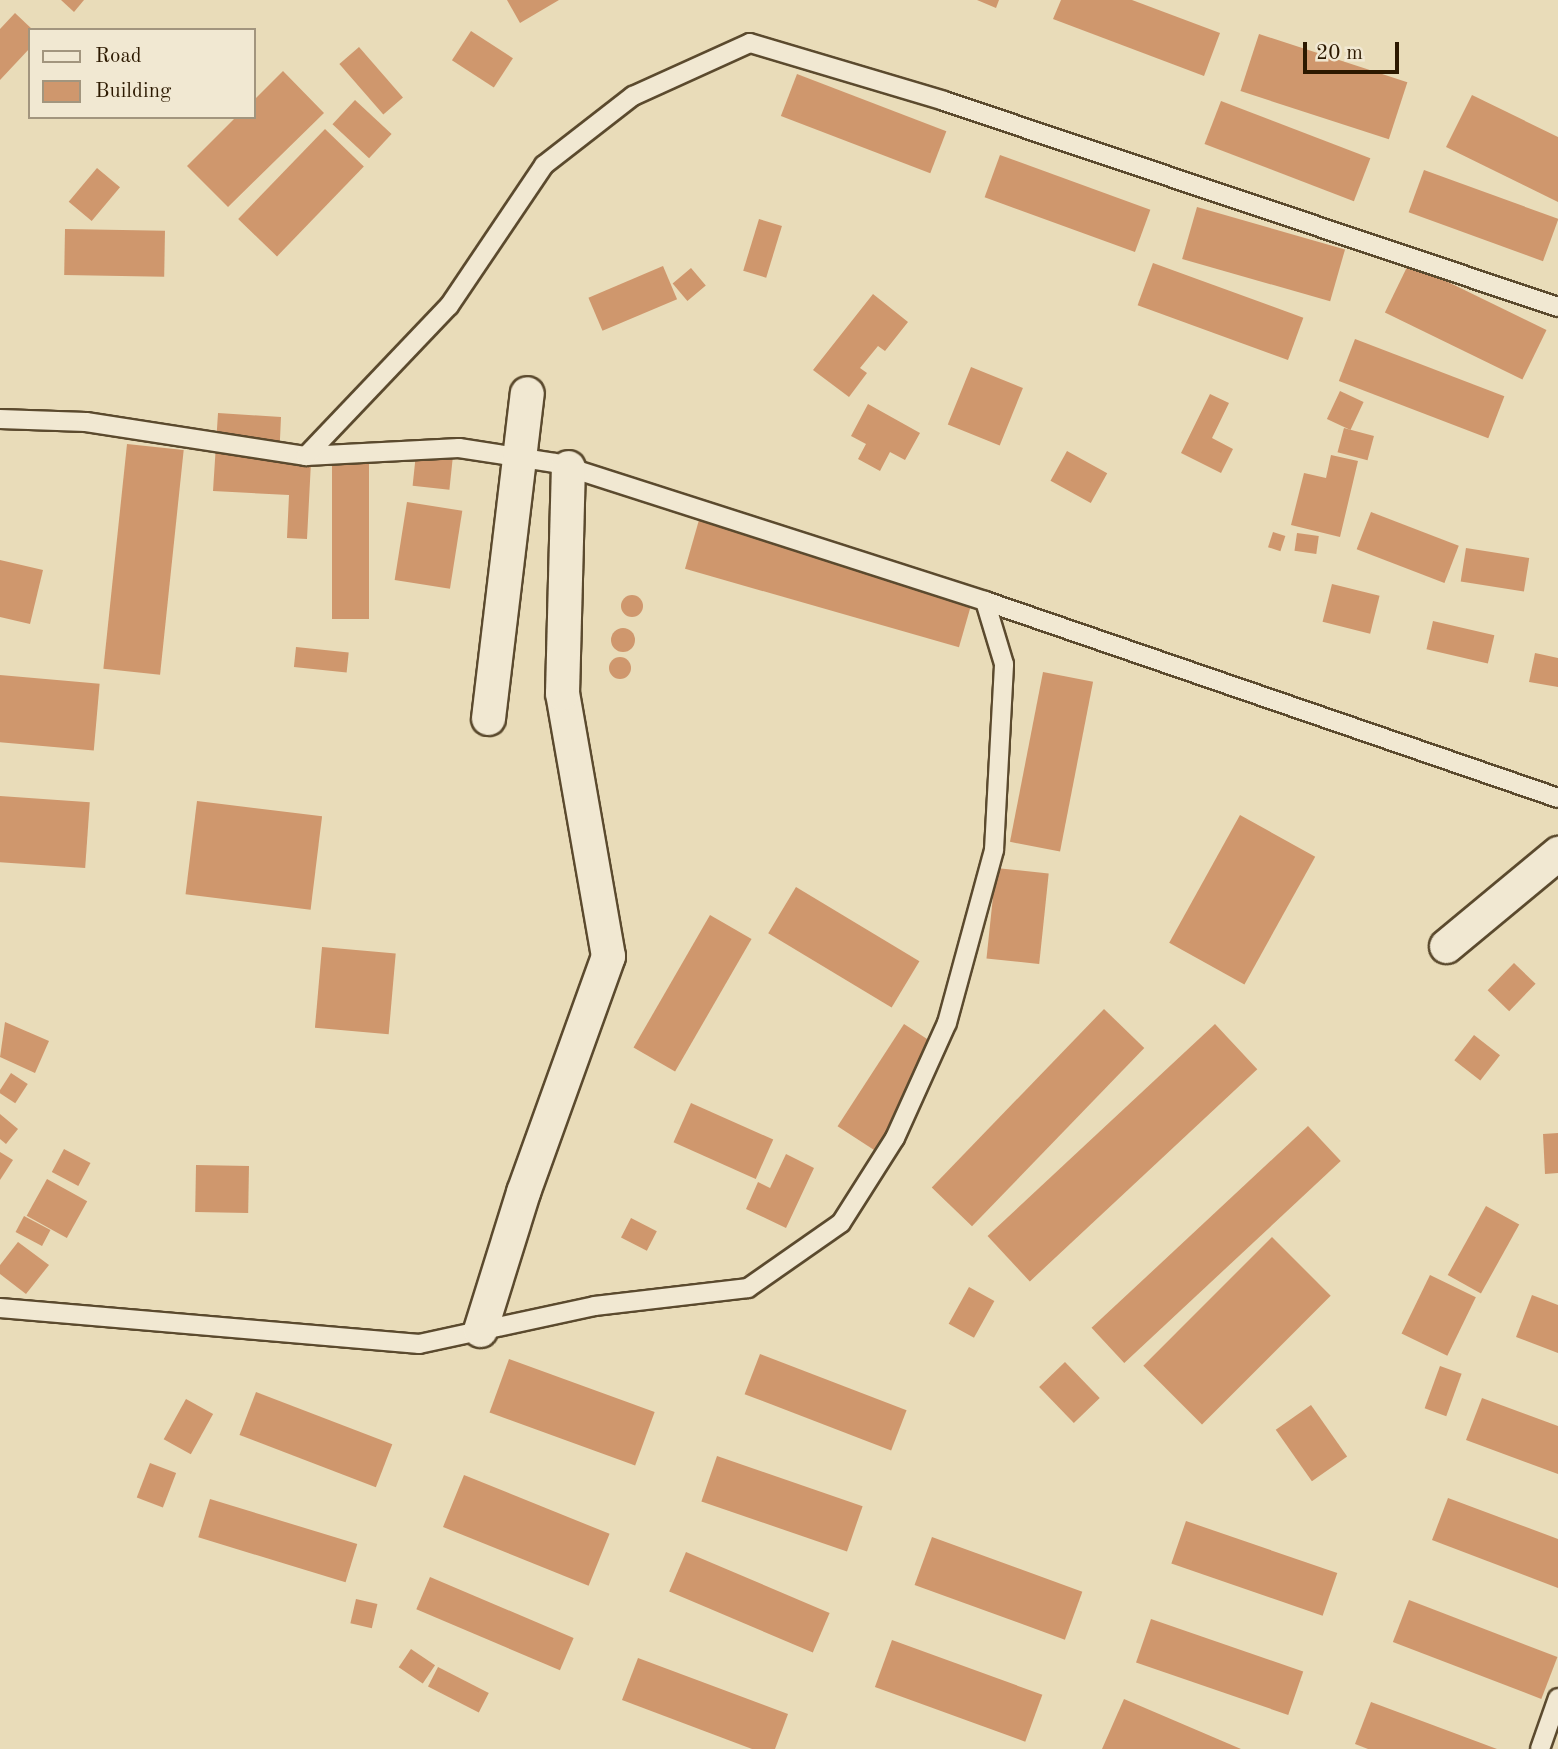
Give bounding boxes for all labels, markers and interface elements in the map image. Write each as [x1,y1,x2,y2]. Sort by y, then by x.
legend [28,28,256,119]
scale bar [1306,28,1402,72]
text: 20 m [1316,43,1363,64]
text: Road [95,46,142,67]
text: Building [95,81,171,102]

